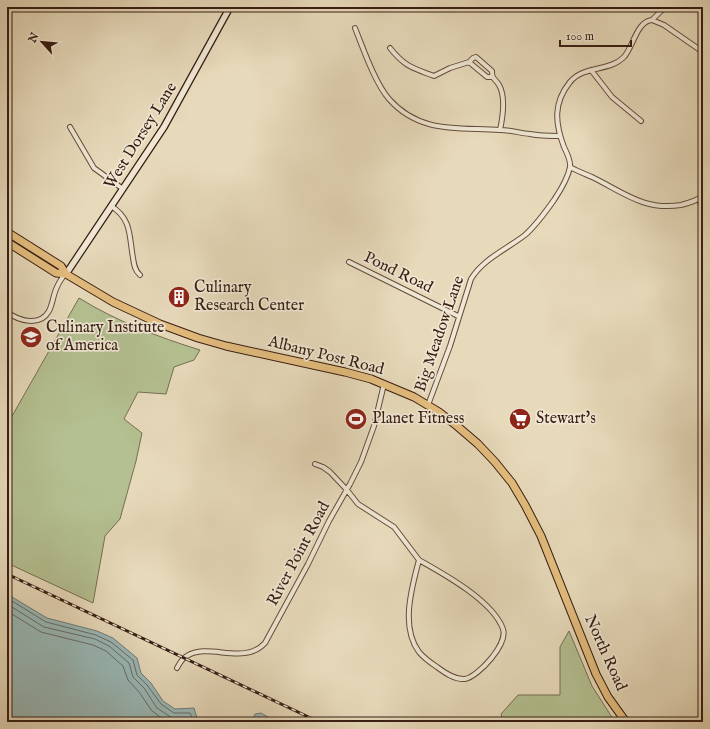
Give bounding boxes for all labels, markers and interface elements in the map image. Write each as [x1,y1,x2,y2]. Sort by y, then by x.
north arrow [22,22,62,62]
scale bar [560,22,631,48]
text: 100 m [566,29,594,44]
text: N [25,30,43,46]
street label: West Dorsey Lane [100,79,182,193]
street label: Pond Road [360,248,436,298]
street label: Big Meadow Lane [411,273,469,395]
place label: Culinary Research Center [194,278,304,316]
building icon: Culinary Research Center [166,284,192,310]
place label: Culinary Institute of America [46,318,164,356]
school or university icon: Culinary Institute of America [18,324,44,350]
street label: Albany Post Road [265,332,386,380]
sports icon: Planet Fitness [343,406,369,432]
supermarket icon: Stewart's [507,406,533,432]
place label: Planet Fitness [372,409,465,429]
place label: Stewart's [536,409,596,429]
street label: River Point Road [263,498,335,610]
street label: North Road [579,612,631,695]

